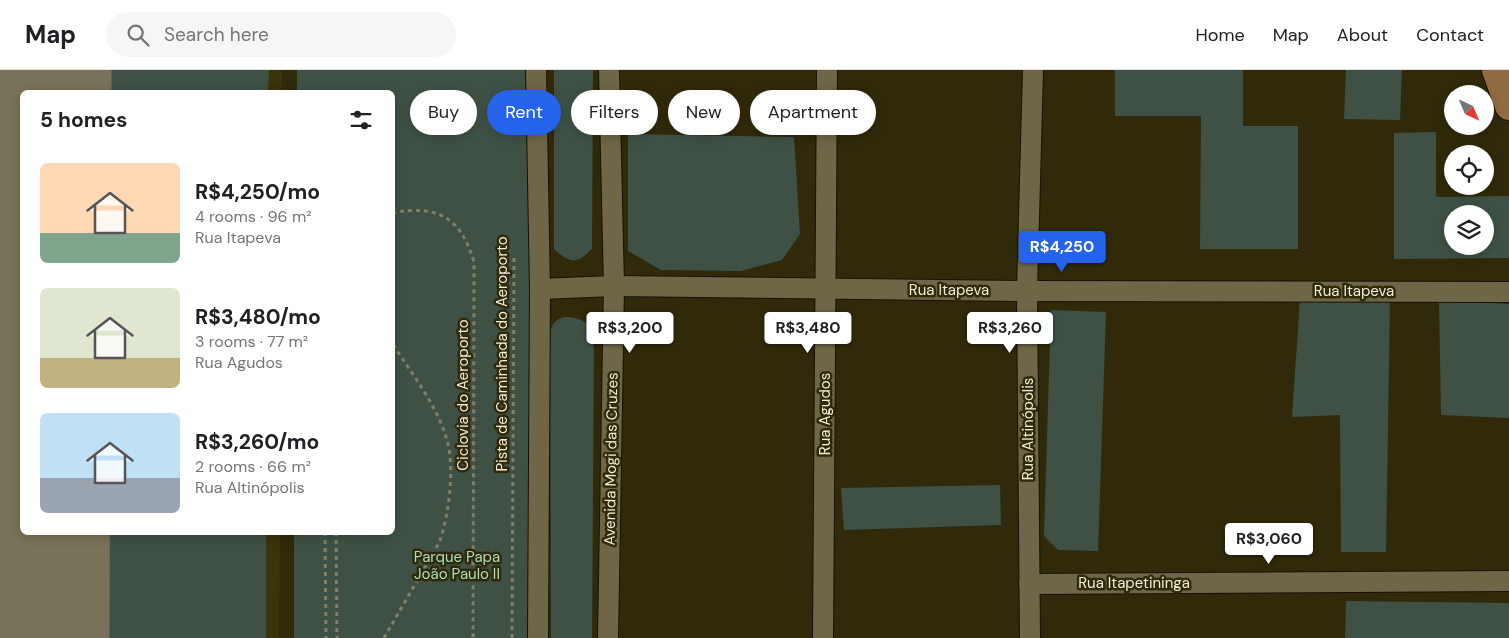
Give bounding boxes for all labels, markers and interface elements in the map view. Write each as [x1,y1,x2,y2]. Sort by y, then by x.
search box [106,12,456,57]
text: Map [25,19,76,50]
icon: search [124,21,152,49]
text: Search here [164,22,269,47]
text: Home [1195,23,1245,47]
text: Map [1273,23,1309,47]
text: About [1337,23,1388,47]
text: Contact [1416,23,1484,47]
north arrow [1444,85,1494,135]
map controls [1444,85,1494,255]
chip: Buy [410,90,477,135]
chip: Rent [487,90,561,135]
chip: Filters [571,90,658,135]
chip: New [668,90,740,135]
chip: Apartment [750,90,876,135]
text: 5 homes [40,106,127,134]
icon: filters [347,106,375,134]
button: locate [1444,145,1494,195]
text: R$4,250/mo [195,178,320,206]
icon: home [80,183,140,243]
button: layers [1444,205,1494,255]
text: 4 rooms · 96 m² [195,206,311,227]
text: Rua Itapeva [195,227,281,248]
pin: R$4,250 [1016,230,1108,273]
street label: Pista de Caminhada do Aeroporto [492,236,512,472]
text: R$4,250 [1030,236,1094,257]
street label: Rua Itapeva [909,280,989,300]
street label: Rua Itapeva [1314,281,1394,301]
text: R$3,480/mo [195,303,321,331]
icon: home [80,308,140,368]
pin: R$3,200 [584,312,676,354]
pin: R$3,480 [762,312,854,354]
pin: R$3,260 [964,312,1056,354]
text: R$3,200 [597,317,663,338]
text: R$3,480 [775,317,841,338]
text: R$3,260 [978,317,1042,338]
street label: Ciclovia do Aeroporto [453,319,473,471]
text: 3 rooms · 77 m² [195,331,308,352]
text: Rua Agudos [195,352,283,373]
street label: Avenida Mogi das Cruzes [599,372,623,546]
street label: Rua Agudos [815,373,835,455]
street label: Rua Altinópolis [1018,378,1038,480]
text: R$3,260/mo [195,428,319,456]
icon: home [80,433,140,493]
text: 2 rooms · 66 m² [195,456,311,477]
text: Rua Altinópolis [195,477,305,498]
pin: R$3,060 [1223,522,1315,565]
text: R$3,060 [1236,528,1302,549]
park label: Parque Papa João Paulo II [414,547,500,584]
street label: Rua Itapetininga [1078,573,1190,593]

